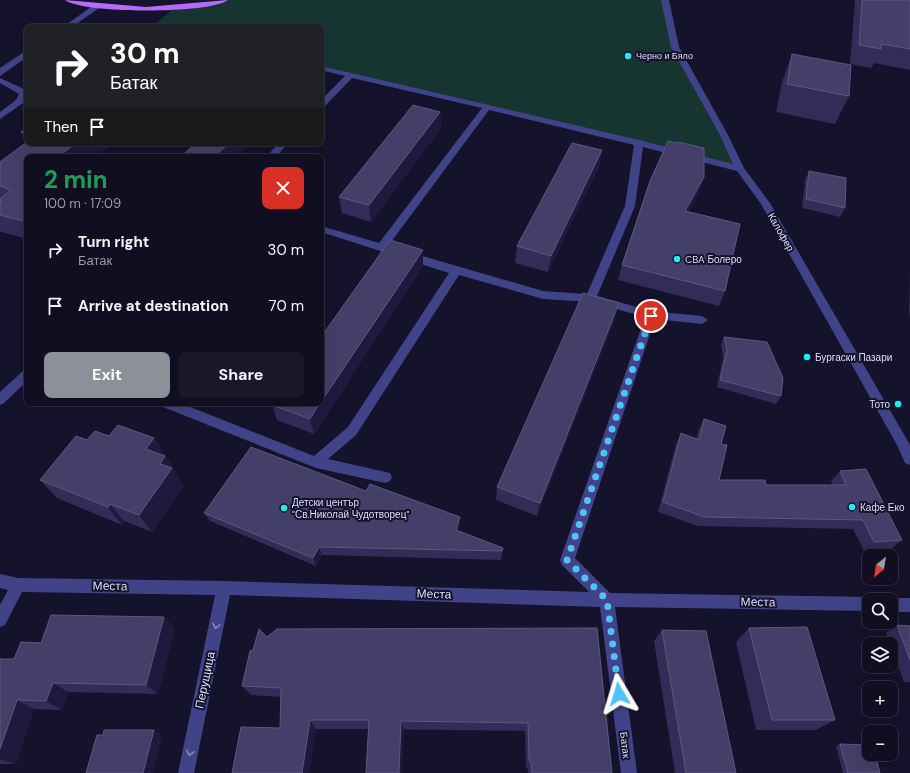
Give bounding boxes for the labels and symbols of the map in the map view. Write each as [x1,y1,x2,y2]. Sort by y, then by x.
place label: Черно и Бяло [636,50,693,62]
marker: Черно и Бяло [623,51,633,61]
street label: Калофер [765,210,797,254]
place label: CBA Болеро [685,253,742,266]
marker: CBA Болеро [672,254,682,264]
pin [634,299,668,333]
place label: Бургаски Пазари [815,351,892,364]
marker: Бургаски Пазари [802,352,812,362]
place label: Тото [869,398,890,411]
marker: Тото [893,399,903,409]
place label: Детски център "Св.Николай Чудотворец" [292,496,409,521]
place label: Кафе Еко [860,501,905,514]
marker: Кафе Еко [847,502,857,512]
marker: Детски център "Св.Николай Чудотворец" [279,503,289,513]
north arrow [862,549,898,585]
street label: Места [92,578,128,594]
street label: Места [416,585,452,603]
street label: Места [740,594,776,610]
one-way arrow [213,623,221,629]
street label: Перущица [191,650,219,710]
position arrow [598,673,640,715]
street label: Батак [617,731,633,759]
one-way arrow [187,750,195,756]

